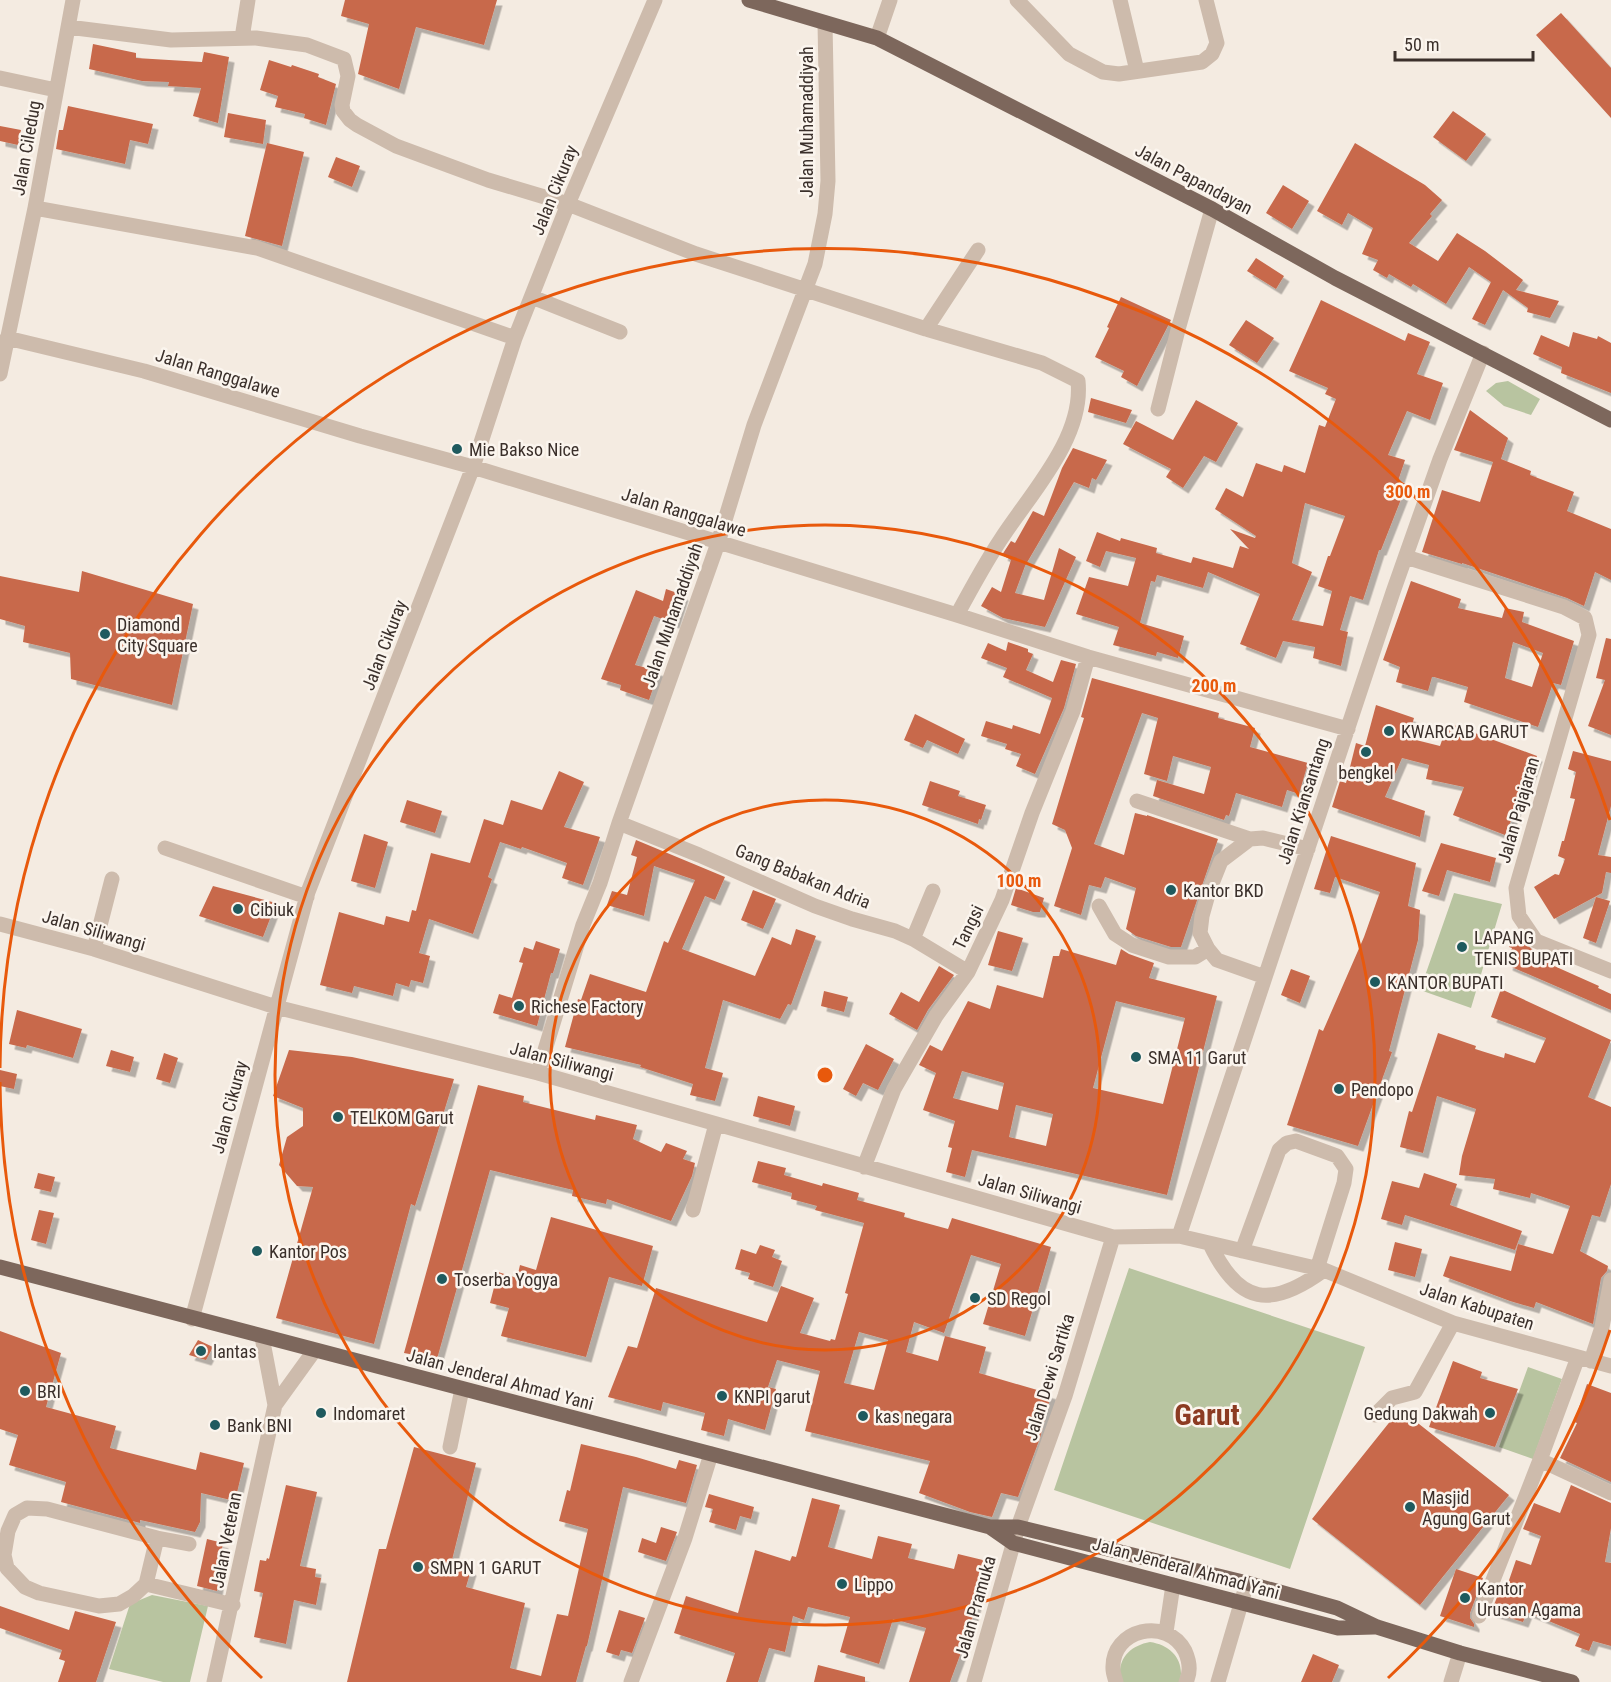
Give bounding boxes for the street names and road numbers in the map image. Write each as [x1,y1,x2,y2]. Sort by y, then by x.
street label: Jalan Muhamaddiyah [796,46,817,198]
street label: Jalan Ciledug [7,99,45,197]
street label: Jalan Papandayan [1132,139,1256,219]
street label: Jalan Cikuray [526,141,582,238]
street label: Jalan Ranggalawe [153,344,283,402]
street label: Jalan Ranggalawe [619,483,749,541]
street label: Jalan Muhamaddiyah [637,540,707,690]
street label: Jalan Cikuray [357,596,411,693]
street label: Jalan Kiansantang [1273,735,1333,867]
street label: Jalan Pajajaran [1493,755,1543,865]
street label: Gang Babakan Adria [732,839,874,913]
street label: Tangsi [948,901,988,953]
street label: Jalan Siliwangi [40,905,148,955]
street label: Jalan Siliwangi [508,1037,616,1085]
street label: Jalan Cikuray [207,1058,252,1156]
street label: Jalan Siliwangi [976,1168,1084,1218]
street label: Jalan Kabupaten [1417,1278,1537,1334]
street label: Jalan Dewi Sartika [1020,1311,1078,1443]
street label: Jalan Jenderal Ahmad Yani [404,1344,596,1414]
street label: Jalan Veteran [206,1490,246,1590]
street label: Jalan Jenderal Ahmad Yani [1090,1533,1282,1603]
street label: Jalan Pramuka [950,1553,1000,1661]

